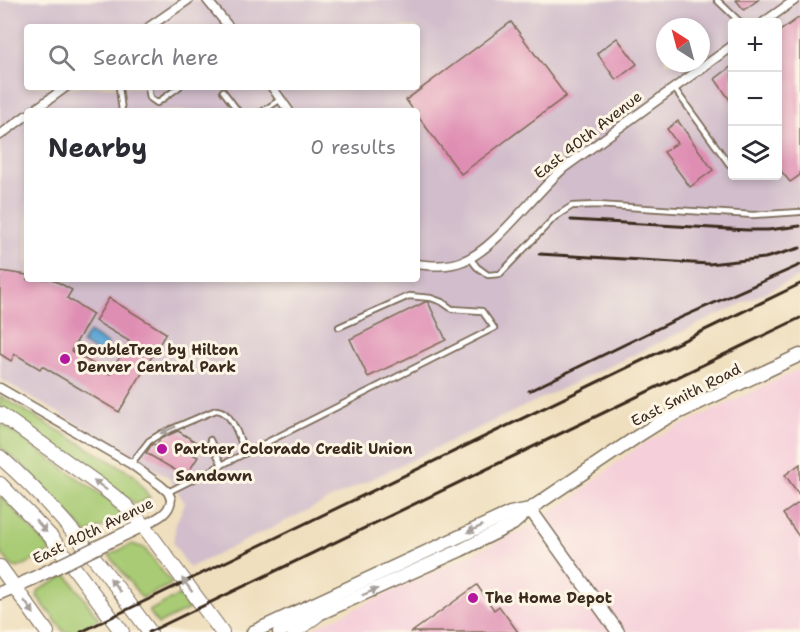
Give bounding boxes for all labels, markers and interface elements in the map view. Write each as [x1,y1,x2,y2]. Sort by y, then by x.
north arrow [656,18,710,72]
map controls [728,18,782,180]
button: + [728,18,782,72]
search box [24,24,420,90]
icon: search [45,41,78,74]
text: Search here [93,43,219,72]
button: − [728,72,782,126]
street label: East 40th Avenue [530,87,646,183]
button: layers [728,126,782,180]
text: Nearby [48,130,147,165]
text: 0 results [310,134,396,160]
place label: DoubleTree by Hilton Denver Central Park [77,340,238,377]
marker: DoubleTree by Hilton Denver Central Park [58,352,72,366]
street label: East Smith Road [628,358,745,431]
one-way arrow [159,426,177,436]
place label: Partner Colorado Credit Union [174,439,412,459]
marker: Partner Colorado Credit Union [155,442,169,456]
district label: Sandown [176,465,253,486]
one-way arrow [92,479,108,491]
street label: East 40th Avenue [29,493,157,569]
one-way arrow [34,518,48,533]
one-way arrow [467,524,484,533]
one-way arrow [109,577,121,593]
one-way arrow [181,577,193,593]
one-way arrow [362,587,379,596]
place label: The Home Depot [485,588,612,608]
marker: The Home Depot [466,591,480,605]
one-way arrow [23,600,35,615]

